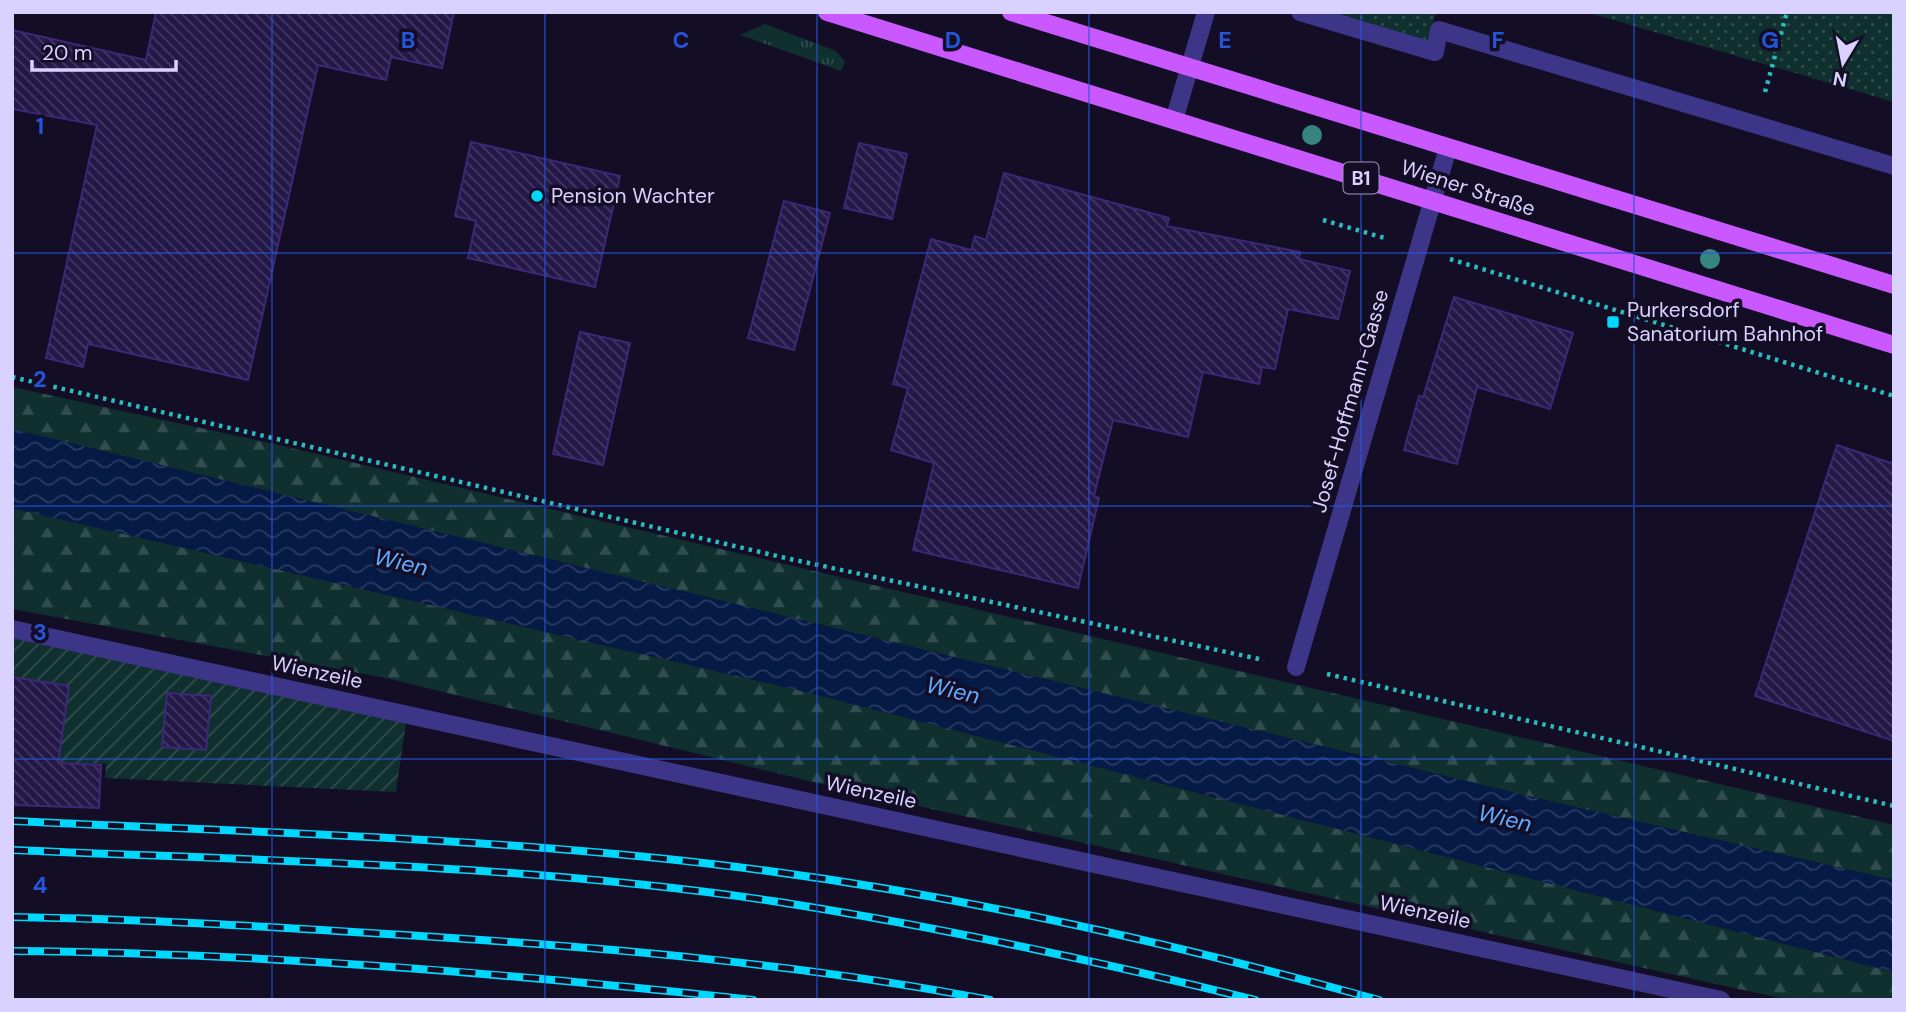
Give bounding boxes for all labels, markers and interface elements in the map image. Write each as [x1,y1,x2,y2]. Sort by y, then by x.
text: B [401,25,415,55]
text: C [673,25,689,55]
text: D [945,25,961,55]
text: E [1218,25,1232,55]
text: F [1492,25,1505,55]
text: G [1761,25,1779,55]
scale bar [32,28,175,72]
north arrow [1808,28,1878,98]
text: 20 m [42,39,93,67]
text: N [1831,66,1849,93]
text: 1 [36,111,44,141]
street label: Wiener Straße [1397,153,1539,223]
road number: B1 [1344,162,1378,194]
place label: Pension Wachter [551,182,715,210]
marker: Pension Wachter [529,188,545,204]
street label: Josef-Hoffmann-Gasse [1305,286,1395,516]
place label: Purkersdorf Sanatorium Bahnhof [1627,296,1823,348]
marker: Purkersdorf Sanatorium Bahnhof [1605,314,1621,330]
text: 2 [33,364,47,394]
water label: Wien [371,541,431,583]
text: 3 [33,617,47,647]
street label: Wienzeile [269,649,365,695]
water label: Wien [923,669,983,711]
street label: Wienzeile [823,769,919,815]
water label: Wien [1475,797,1535,839]
text: 4 [33,870,48,900]
street label: Wienzeile [1377,889,1473,935]

